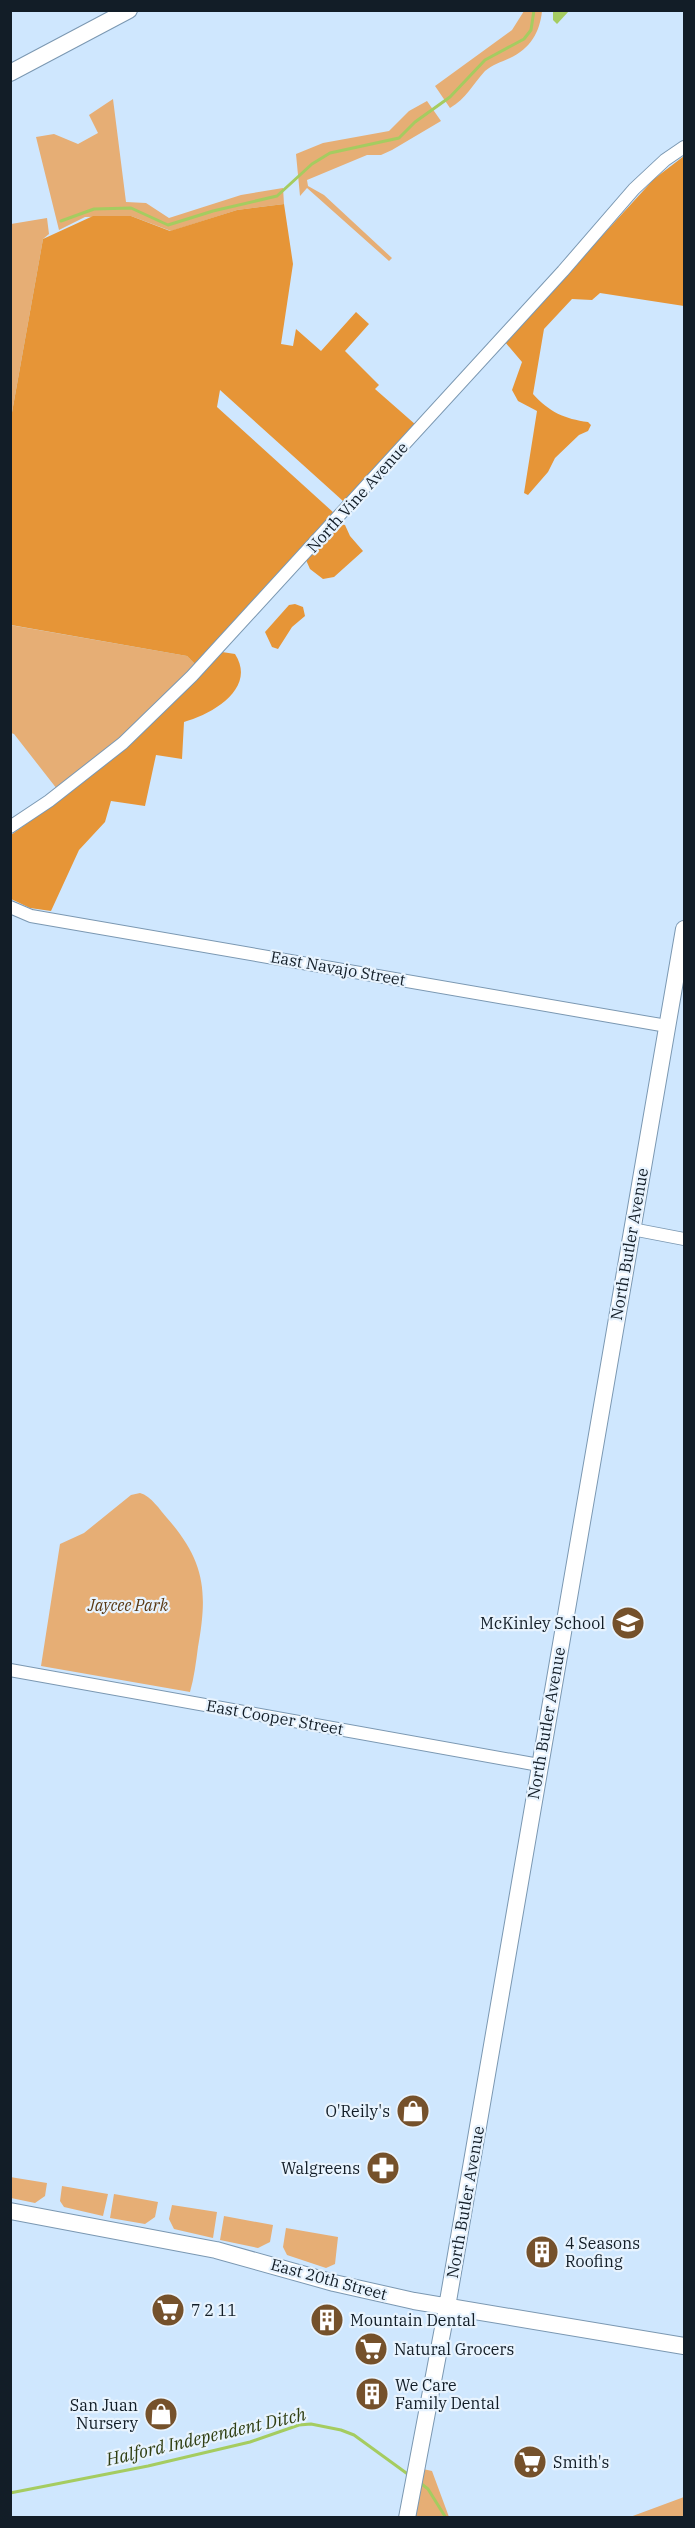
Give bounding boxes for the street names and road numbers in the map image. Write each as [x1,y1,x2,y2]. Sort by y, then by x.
street label: North Vine Avenue [302,438,412,556]
street label: East Navajo Street [269,946,407,990]
street label: North Butler Avenue [606,1166,652,1322]
street label: North Butler Avenue [523,1645,569,1801]
street label: East Cooper Street [205,1695,345,1739]
street label: North Butler Avenue [442,2124,488,2280]
street label: East 20th Street [269,2254,390,2304]

